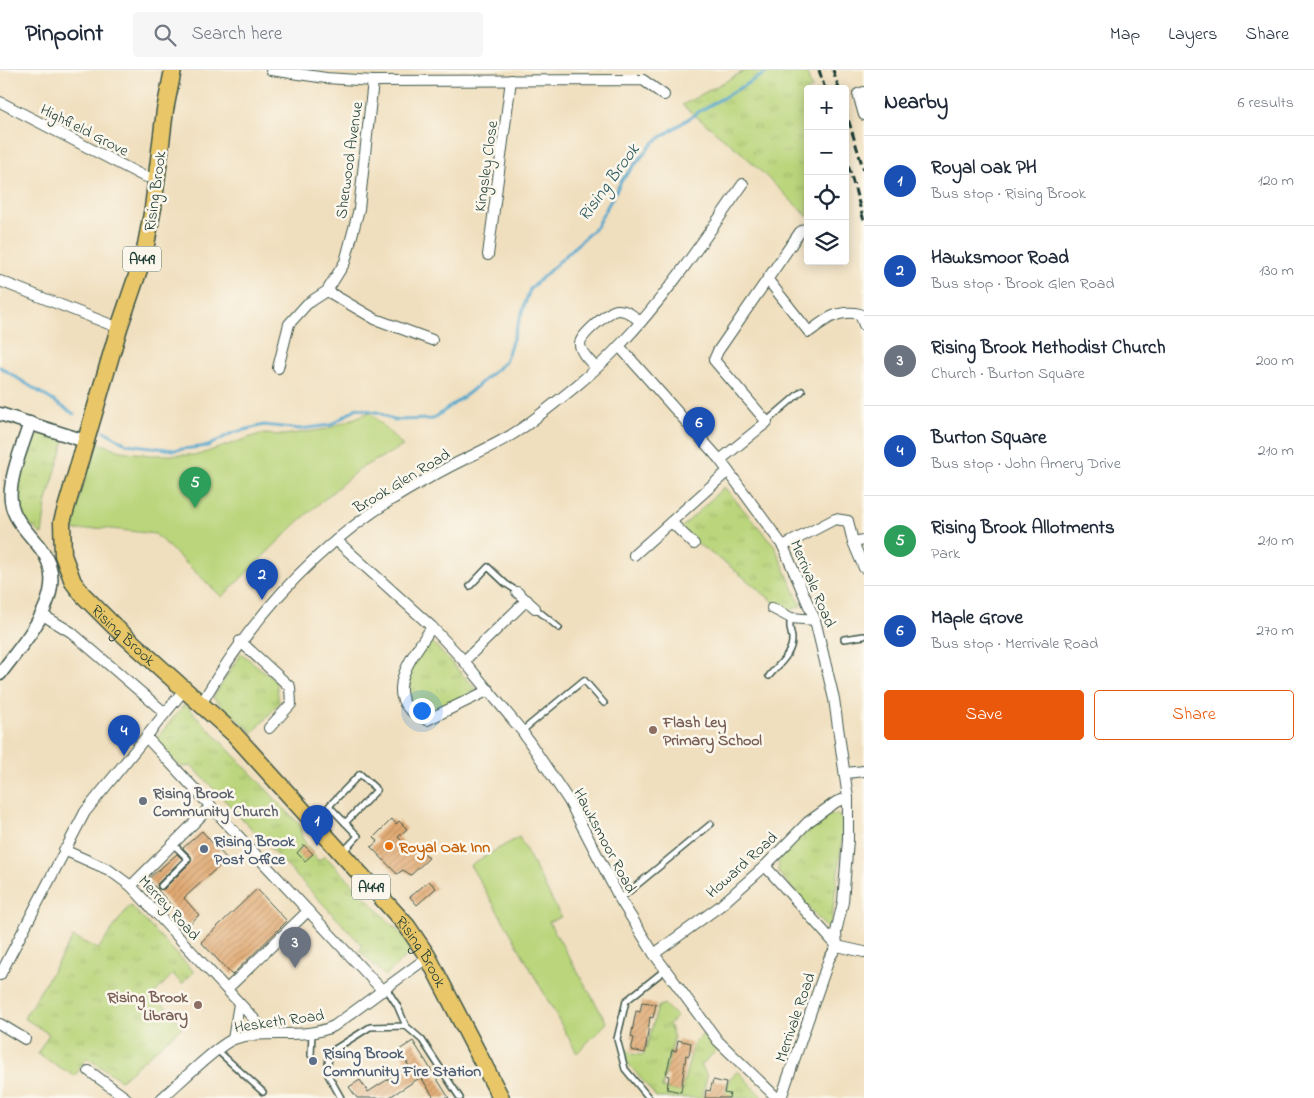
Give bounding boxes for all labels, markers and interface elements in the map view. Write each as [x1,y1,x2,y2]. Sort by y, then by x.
search box [133,12,483,57]
text: Pinpoint [25,17,103,52]
icon: search [151,21,179,49]
text: Search here [191,21,282,48]
text: Map [1110,22,1140,48]
text: Layers [1168,22,1218,48]
text: Share [1246,22,1289,48]
map controls [804,85,849,265]
button: + [804,85,849,130]
text: Nearby [884,88,948,118]
text: 6 results [1237,91,1294,115]
street label: Highfield Grove [36,98,133,164]
street label: Sherwood Avenue [330,99,370,220]
street label: Kingsley Close [469,118,505,213]
button: − [804,130,849,175]
water label: Rising Brook [572,138,647,228]
street label: Rising Brook [138,149,174,233]
text: Royal Oak PH [931,155,1037,182]
text: 1 [897,169,903,193]
text: 120 m [1258,169,1294,193]
button: locate [804,175,849,220]
text: Bus stop · Rising Brook [931,182,1086,206]
button: layers [804,220,849,265]
text: Hawksmoor Road [931,245,1069,272]
road number: A449 [123,246,161,272]
text: 2 [896,259,904,283]
text: 130 m [1259,259,1294,283]
text: Bus stop · Brook Glen Road [931,272,1114,296]
text: Rising Brook Methodist Church [931,335,1165,362]
text: 3 [897,349,903,373]
text: 200 m [1256,349,1294,373]
text: Church · Burton Square [931,362,1085,386]
pin: 6 [683,407,715,448]
text: Burton Square [931,425,1046,452]
text: 4 [897,439,903,463]
text: 210 m [1258,439,1294,463]
street label: Brook Glen Road [348,443,455,521]
text: Bus stop · John Amery Drive [931,452,1121,476]
pin: 5 [179,467,211,508]
text: Rising Brook Allotments [931,515,1115,542]
text: 5 [895,529,905,553]
text: 210 m [1258,529,1294,553]
street label: Merrivale Road [783,536,841,631]
text: Park [931,542,960,566]
pin: 2 [246,559,278,600]
street label: Rising Brook [85,600,161,673]
text: Maple Grove [931,605,1023,632]
text: 6 [896,619,904,643]
text: 270 m [1256,619,1294,643]
text: Bus stop · Merrivale Road [931,632,1098,656]
button: Save [884,690,1084,740]
button: Share [1094,690,1294,740]
your location [409,698,435,724]
place label: Flash Ley Primary School [662,711,762,754]
pin: 4 [108,715,140,756]
marker: Flash Ley Primary School [647,724,659,736]
place label: Rising Brook Community Church [152,782,279,825]
street label: Hawksmoor Road [566,784,642,898]
marker: Rising Brook Community Church [137,795,149,807]
pin: 1 [301,805,333,846]
street label: Howard Road [701,827,784,904]
place label: Rising Brook Post Office [213,830,296,872]
place label: Royal Oak Inn [398,836,490,861]
marker: Royal Oak Inn [383,840,395,852]
marker: Rising Brook Post Office [198,843,210,855]
street label: Merrey Road [132,870,205,946]
road number: A449 [352,874,390,900]
street label: Rising Brook [389,911,452,993]
pin: 3 [279,927,311,968]
street label: Merrivale Road [769,970,822,1066]
place label: Rising Brook Library [106,986,189,1029]
marker: Rising Brook Library [192,999,204,1011]
street label: Hesketh Road [233,1004,326,1040]
place label: Rising Brook Community Fire Station [322,1042,481,1085]
marker: Rising Brook Community Fire Station [307,1055,319,1067]

